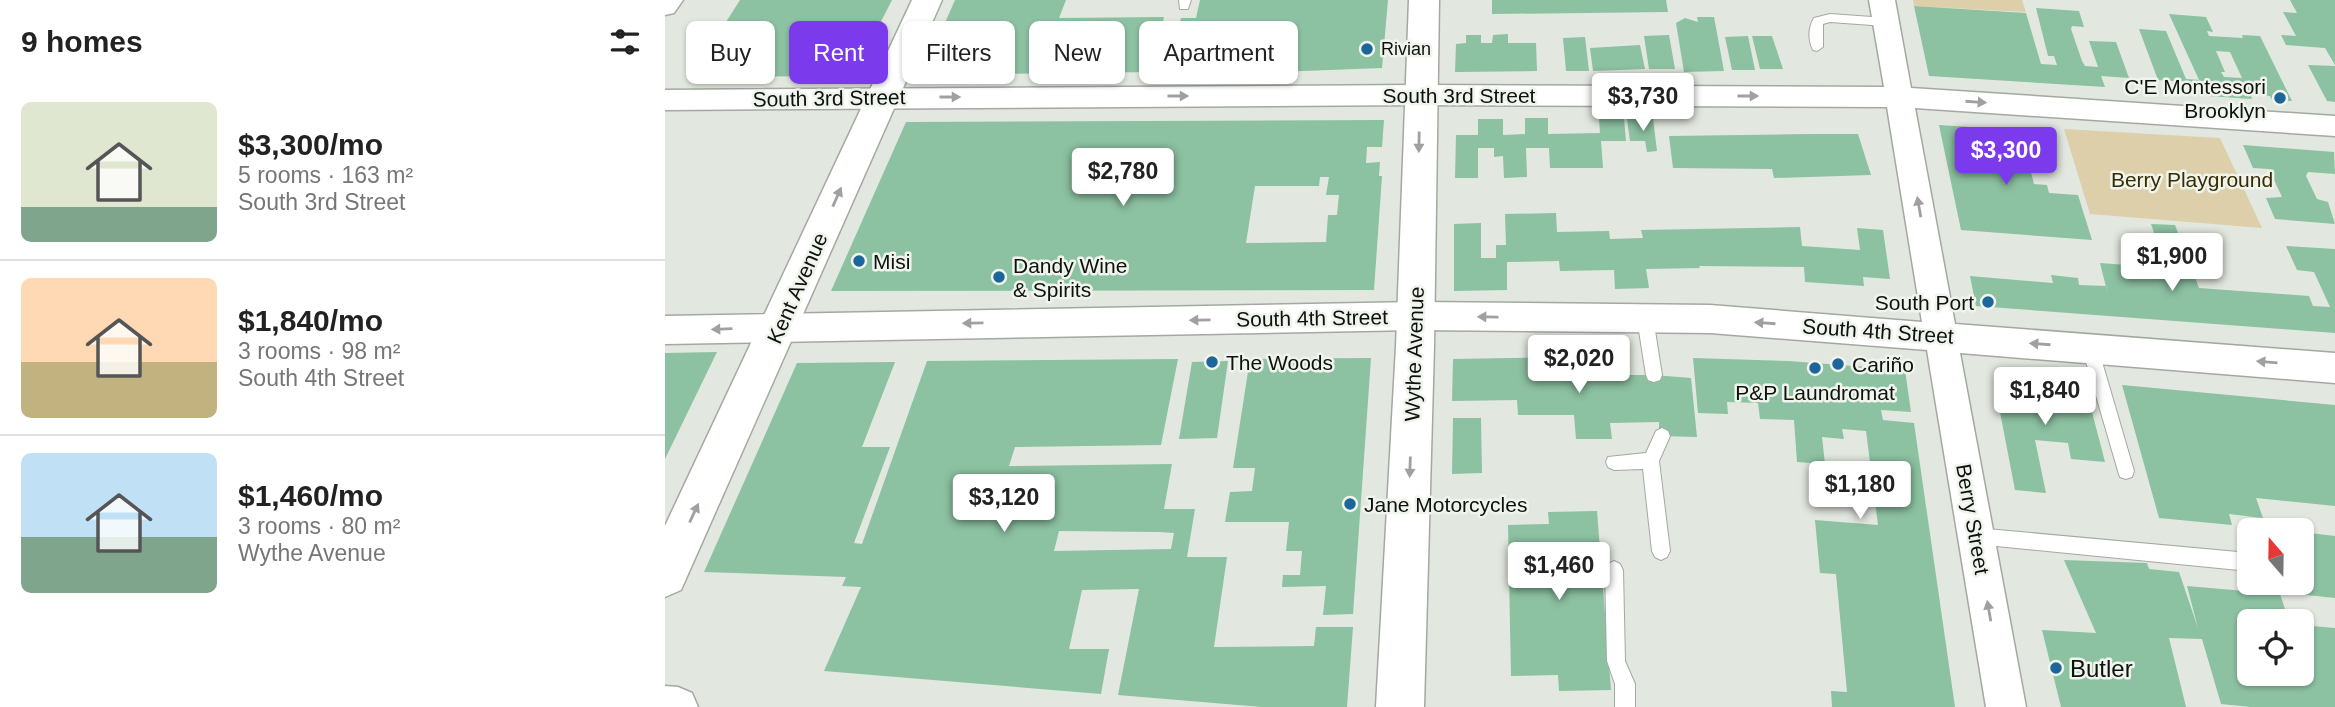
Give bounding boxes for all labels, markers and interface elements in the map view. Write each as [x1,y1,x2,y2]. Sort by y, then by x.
chip: Buy [686,21,775,84]
chip: Rent [789,21,888,84]
chip: Filters [902,21,1015,84]
chip: New [1029,21,1125,84]
chip: Apartment [1139,21,1298,84]
icon: filters [606,23,644,61]
text: 9 homes [21,25,143,58]
place label: Rivian [1381,39,1431,59]
marker: Rivian [1359,41,1375,57]
pin: $3,730 [1586,74,1700,133]
place label: C'E Montessori Brooklyn [2124,75,2266,122]
text: $3,730 [1608,83,1678,109]
street label: South 3rd Street [1383,84,1536,107]
street label: South 3rd Street [752,85,906,111]
one-way arrow [1167,90,1189,102]
one-way arrow [1738,90,1760,102]
marker: C'E Montessori Brooklyn [2272,90,2288,106]
one-way arrow [940,91,962,103]
one-way arrow [1965,97,1987,108]
text: $3,300/mo [238,128,383,161]
pin: $3,300 [1949,128,2063,187]
icon: home [77,130,161,214]
one-way arrow [1414,131,1425,153]
text: $3,300 [1971,137,2041,163]
pin: $2,780 [1066,148,1180,208]
text: $2,780 [1088,158,1158,184]
text: 5 rooms · 163 m² [238,162,413,188]
park label: Berry Playground [2111,168,2273,191]
one-way arrow [832,187,843,208]
text: South 3rd Street [238,189,406,215]
one-way arrow [1913,196,1924,218]
street label: Kent Avenue [762,229,832,347]
pin: $1,900 [2115,233,2229,293]
text: $1,900 [2137,243,2207,269]
place label: Misi [873,250,910,273]
marker: Misi [851,253,867,269]
place label: Dandy Wine & Spirits [1013,254,1127,301]
marker: Dandy Wine & Spirits [991,269,1007,285]
street label: Wythe Avenue [1400,286,1428,422]
place label: South Port [1875,291,1974,314]
marker: South Port [1980,294,1996,310]
text: $1,840/mo [238,304,383,337]
street label: South 4th Street [1236,305,1388,331]
icon: home [77,306,161,390]
one-way arrow [1477,311,1499,323]
one-way arrow [1189,314,1211,326]
street label: South 4th Street [1801,314,1955,348]
one-way arrow [1753,317,1775,328]
one-way arrow [962,318,984,329]
one-way arrow [711,323,733,334]
pin: $2,020 [1522,336,1636,395]
text: 3 rooms · 98 m² [238,338,400,364]
one-way arrow [2029,338,2051,349]
text: $2,020 [1544,345,1614,371]
place label: The Woods [1226,351,1333,374]
place label: Cariño [1852,353,1914,376]
marker: The Woods [1204,354,1220,370]
marker: Cariño [1830,356,1846,372]
one-way arrow [2256,356,2278,367]
marker: P&P Laundromat [1807,360,1823,376]
text: South 4th Street [238,365,404,391]
pin: $1,840 [1988,368,2102,427]
text: $1,840 [2010,377,2080,403]
place label: P&P Laundromat [1735,381,1895,404]
one-way arrow [1404,456,1415,478]
pin: $1,180 [1803,462,1917,521]
street label: Berry Street [1952,462,1994,576]
text: $1,180 [1825,471,1895,497]
pin: $3,120 [947,475,1061,534]
text: $1,460/mo [238,479,383,512]
icon: home [77,481,161,565]
text: $3,120 [969,484,1039,510]
place label: Jane Motorcycles [1364,493,1527,516]
marker: Jane Motorcycles [1342,496,1358,512]
one-way arrow [688,503,699,523]
text: 3 rooms · 80 m² [238,513,400,539]
north arrow [2237,518,2313,595]
map controls [2237,518,2314,686]
text: Wythe Avenue [238,540,386,566]
pin: $1,460 [1502,542,1616,602]
text: $1,460 [1524,552,1594,578]
one-way arrow [1983,600,1994,622]
button: locate [2237,609,2314,686]
place label: Butler [2070,655,2133,682]
marker: Butler [2048,660,2064,676]

